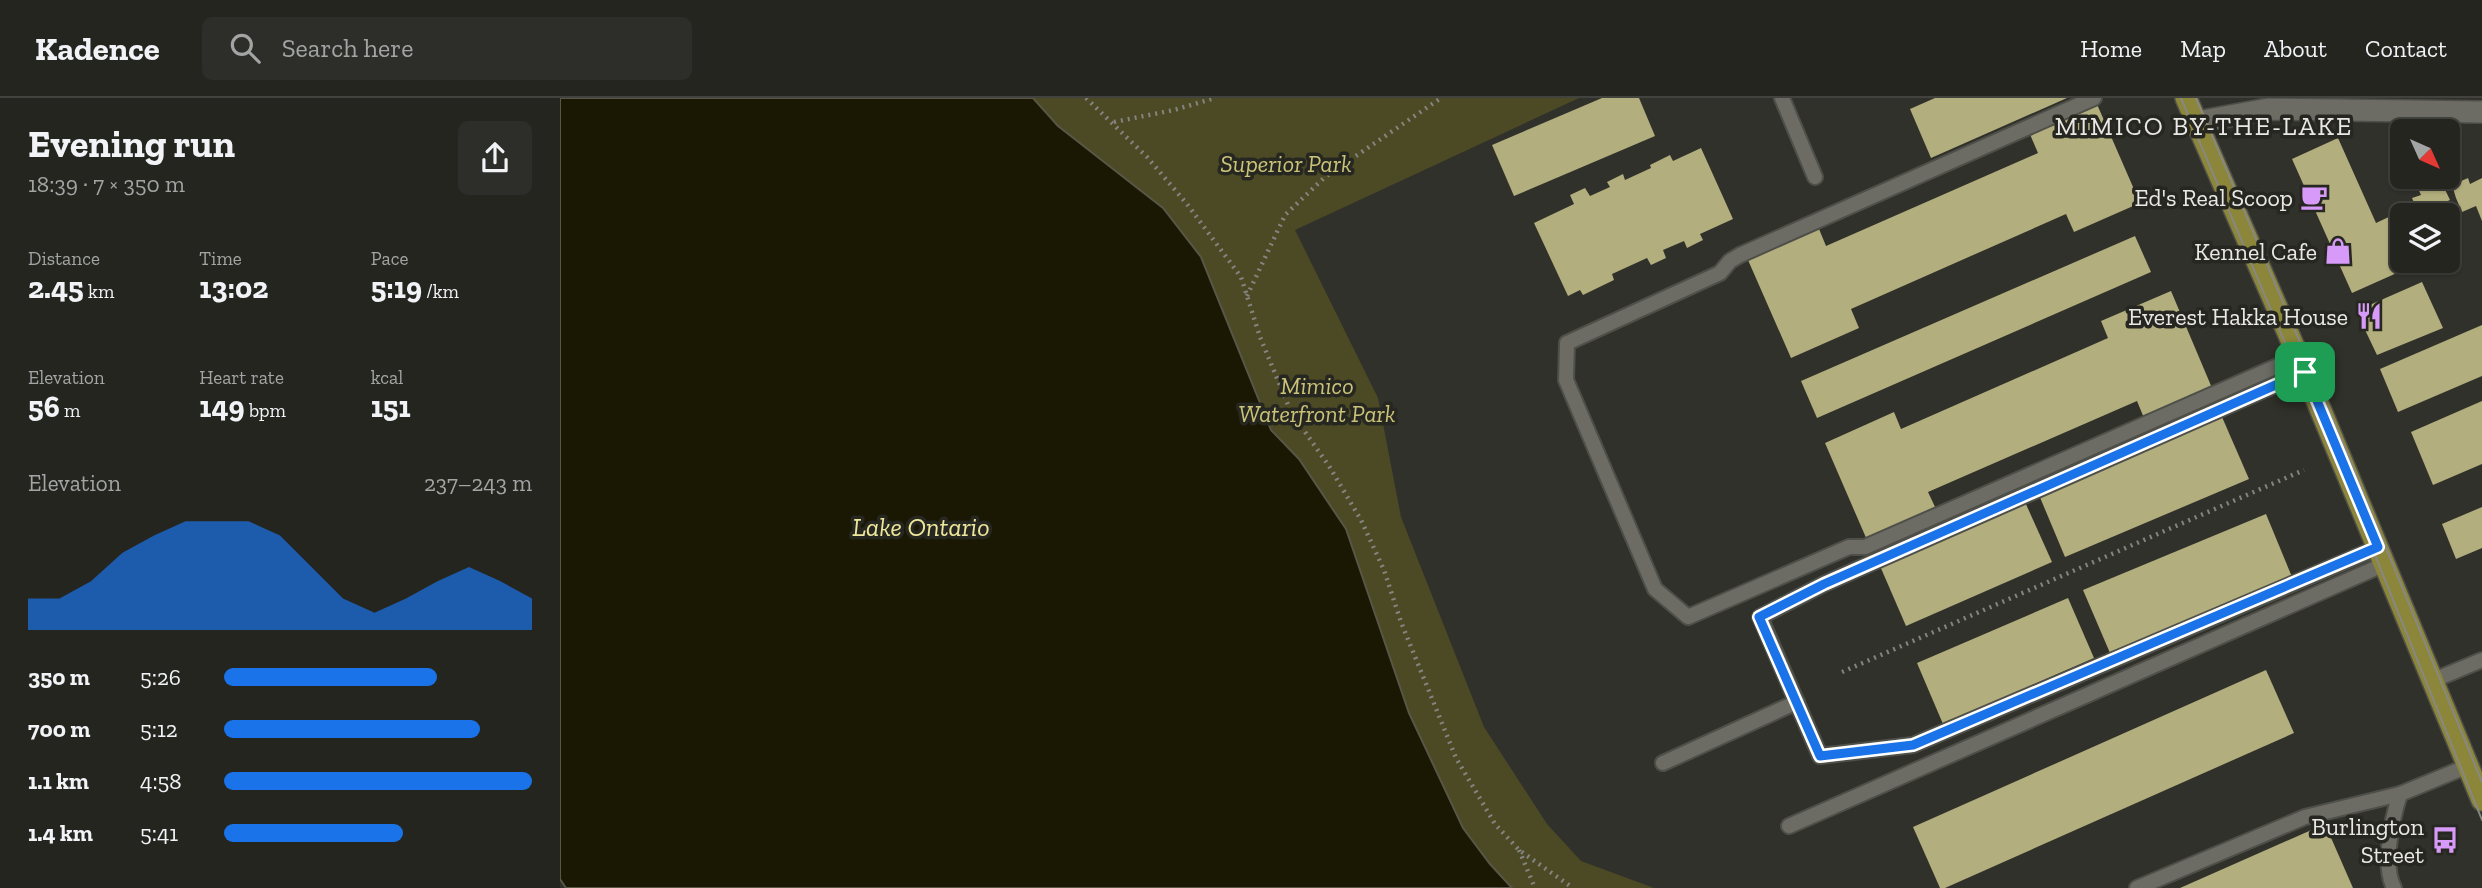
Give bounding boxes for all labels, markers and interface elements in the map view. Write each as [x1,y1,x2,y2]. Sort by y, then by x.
search box [202,17,692,80]
text: Kadence [35,29,160,68]
icon: search [226,29,264,67]
text: Search here [282,32,413,64]
text: Home [2080,34,2142,63]
text: Map [2180,34,2226,63]
text: About [2264,34,2327,63]
text: Contact [2365,34,2447,63]
district label: MIMICO BY-THE-LAKE [2055,110,2353,142]
north arrow [2390,119,2460,189]
map controls [2390,119,2460,273]
text: Evening run [28,121,235,167]
button: share [458,121,532,195]
park label: Superior Park [1220,149,1352,178]
text: 18:39 · 7 × 350 m [28,170,185,198]
cafe icon: Ed's Real Scoop [2299,182,2329,212]
place label: Ed's Real Scoop [2134,183,2293,212]
button: layers [2390,203,2460,273]
shop icon: Kennel Cafe [2323,236,2353,266]
place label: Kennel Cafe [2194,237,2317,266]
text: Distance [28,247,100,270]
text: Time [199,247,242,270]
text: Pace [371,247,408,270]
text: 2.45 [28,270,84,306]
text: 13:02 [199,270,268,306]
text: 5:19 [371,270,422,306]
text: km [84,280,114,303]
text: /km [422,280,459,303]
restaurant icon: Everest Hakka House [2354,301,2384,331]
place label: Everest Hakka House [2128,302,2348,331]
pin [2275,342,2335,402]
icon: arrive [2286,353,2324,391]
text: Elevation [28,366,105,389]
text: Heart rate [199,366,284,389]
text: kcal [371,366,403,389]
park label: Mimico Waterfront Park [1238,371,1396,428]
text: 56 [28,389,60,425]
text: 149 [199,389,245,425]
text: 151 [371,389,411,425]
text: m [60,399,80,422]
text: bpm [245,399,286,422]
text: Elevation [28,469,121,497]
text: 237–243 m [424,469,532,497]
water label: Lake Ontario [852,511,990,543]
text: 350 m [28,663,90,691]
text: 5:26 [140,663,181,691]
text: 700 m [28,715,90,743]
text: 5:12 [140,715,178,743]
text: 1.1 km [28,767,89,795]
text: 4:58 [140,767,182,795]
place label: Burlington Street [2311,812,2424,869]
text: 1.4 km [28,819,93,847]
text: 5:41 [140,819,178,847]
bus stop icon: Burlington Street [2430,825,2460,855]

